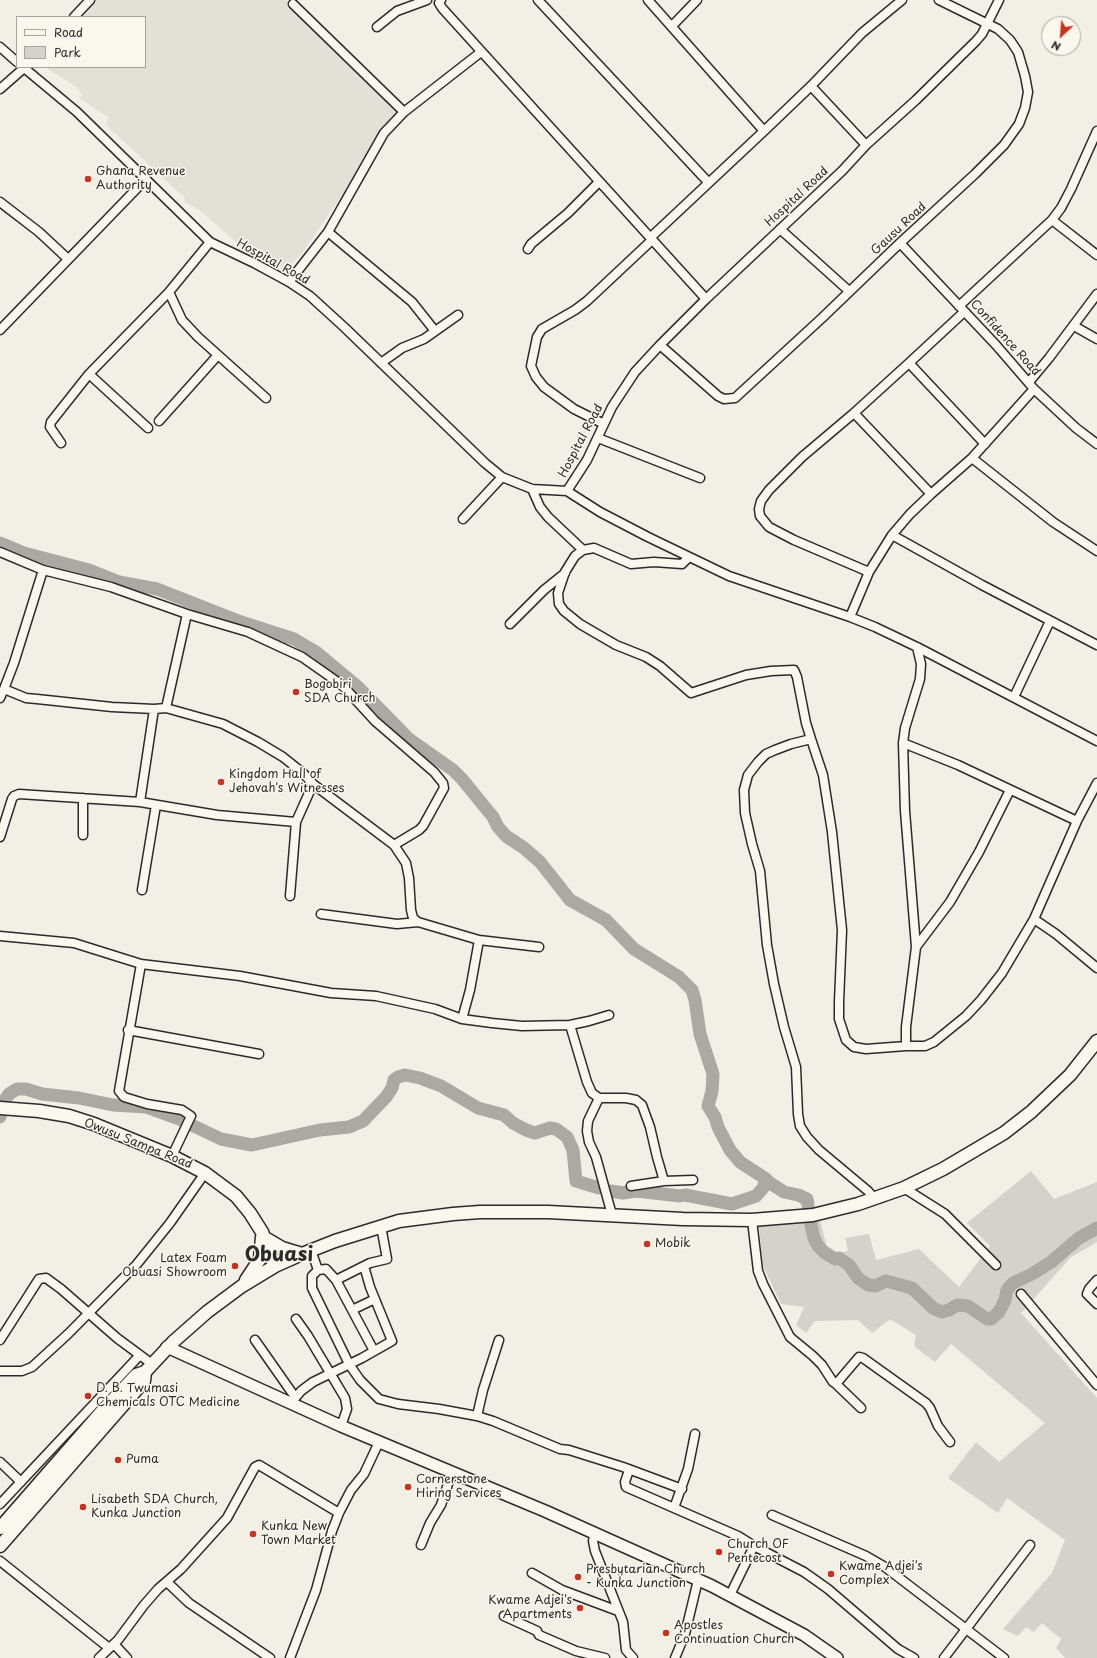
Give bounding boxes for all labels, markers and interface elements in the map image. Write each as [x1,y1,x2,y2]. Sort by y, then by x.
legend [16,16,146,68]
north arrow [1041,16,1081,56]
text: Road [54,23,83,41]
text: N [1048,37,1064,56]
text: Park [54,43,81,61]
street label: Hospital Road [762,164,832,230]
place label: Ghana Revenue Authority [96,165,186,193]
marker: Ghana Revenue Authority [83,174,93,184]
street label: Gausu Road [868,200,930,258]
street label: Hospital Road [234,236,312,288]
street label: Confidence Road [967,297,1043,379]
street label: Hospital Road [556,402,606,480]
place label: Bogobiri SDA Church [304,678,375,706]
marker: Bogobiri SDA Church [291,687,301,697]
place label: Kingdom Hall of Jehovah's Witnesses [229,768,344,796]
marker: Kingdom Hall of Jehovah's Witnesses [216,777,226,787]
street label: Owusu Sampa Road [82,1116,194,1172]
place label: Mobik [655,1237,691,1251]
marker: Mobik [642,1239,652,1249]
district label: Obuasi [245,1243,313,1267]
place label: Latex Foam Obuasi Showroom [122,1252,227,1280]
marker: Latex Foam Obuasi Showroom [230,1261,240,1271]
place label: D. B. Twumasi Chemicals OTC Medicine [96,1382,240,1410]
marker: D. B. Twumasi Chemicals OTC Medicine [83,1391,93,1401]
place label: Puma [126,1453,159,1467]
marker: Puma [113,1455,123,1465]
place label: Cornerstone Hiring Services [416,1473,501,1501]
marker: Cornerstone Hiring Services [403,1482,413,1492]
place label: Lisabeth SDA Church, Kunka Junction [91,1493,218,1521]
marker: Lisabeth SDA Church, Kunka Junction [78,1502,88,1512]
place label: Kunka New Town Market [261,1520,336,1548]
marker: Kunka New Town Market [248,1529,258,1539]
place label: Church OF Pentecost [727,1538,789,1566]
marker: Church OF Pentecost [714,1547,724,1557]
place label: Kwame Adjei's Complex [839,1560,923,1588]
place label: Presbytarian Church - Kunka Junction [586,1563,705,1591]
marker: Kwame Adjei's Complex [826,1569,836,1579]
marker: Presbytarian Church - Kunka Junction [573,1572,583,1582]
place label: Kwame Adjei's Apartments [488,1594,572,1622]
marker: Kwame Adjei's Apartments [575,1603,585,1613]
place label: Apostles Continuation Church [674,1619,794,1647]
marker: Apostles Continuation Church [661,1628,671,1638]

